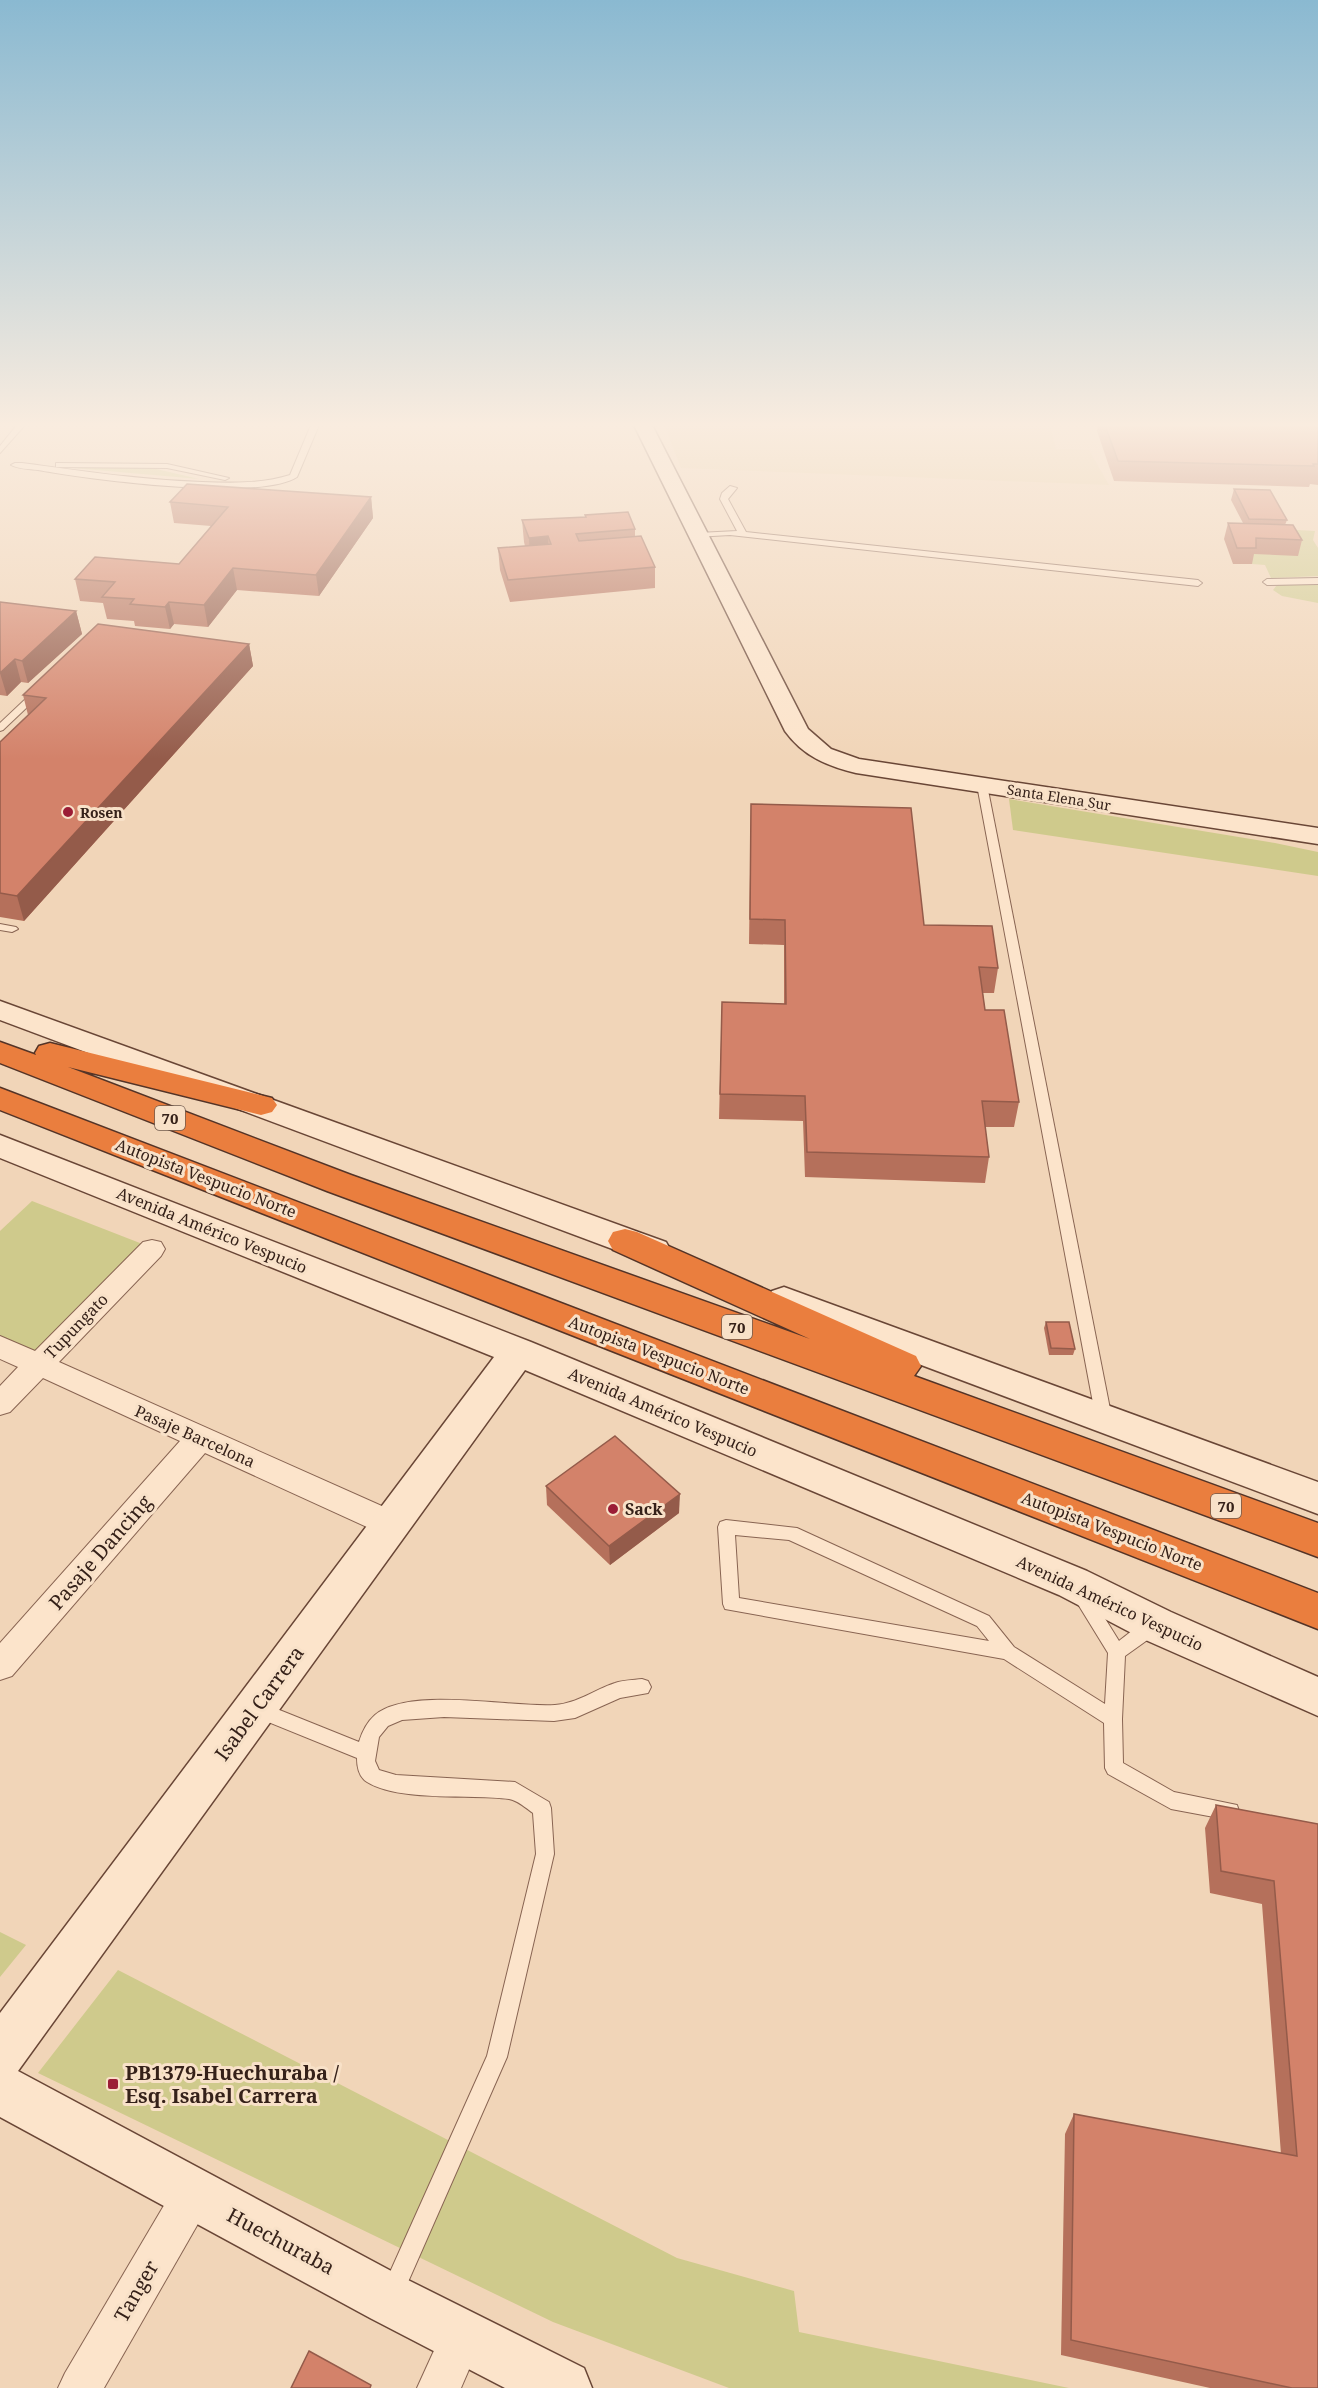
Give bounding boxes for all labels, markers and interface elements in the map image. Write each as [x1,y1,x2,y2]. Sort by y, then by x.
street label: Santa Elena Sur [1006,779,1113,815]
place label: Rosen [80,803,123,822]
marker: Rosen [61,805,75,819]
road number: 70 [155,1106,185,1130]
street label: Autopista Vespucio Norte [112,1133,300,1223]
street label: Avenida Américo Vespucio [114,1182,310,1278]
street label: Tupungato [39,1289,113,1363]
street label: Autopista Vespucio Norte [565,1310,753,1400]
road number: 70 [722,1315,752,1339]
street label: Avenida Américo Vespucio [565,1362,761,1462]
street label: Pasaje Barcelona [131,1400,259,1472]
street label: Autopista Vespucio Norte [1018,1486,1206,1576]
street label: Pasaje Dancing [43,1489,158,1615]
road number: 70 [1211,1494,1241,1518]
place label: Sack [625,1498,663,1520]
marker: Sack [606,1502,620,1516]
street label: Avenida Américo Vespucio [1013,1550,1207,1656]
street label: Isabel Carrera [208,1640,310,1766]
place label: PB1379-Huechuraba / Esq. Isabel Carrera [125,2059,339,2109]
marker: PB1379-Huechuraba / Esq. Isabel Carrera [106,2077,120,2091]
street label: Huechuraba [222,2201,340,2281]
street label: Tanger [108,2255,165,2327]

